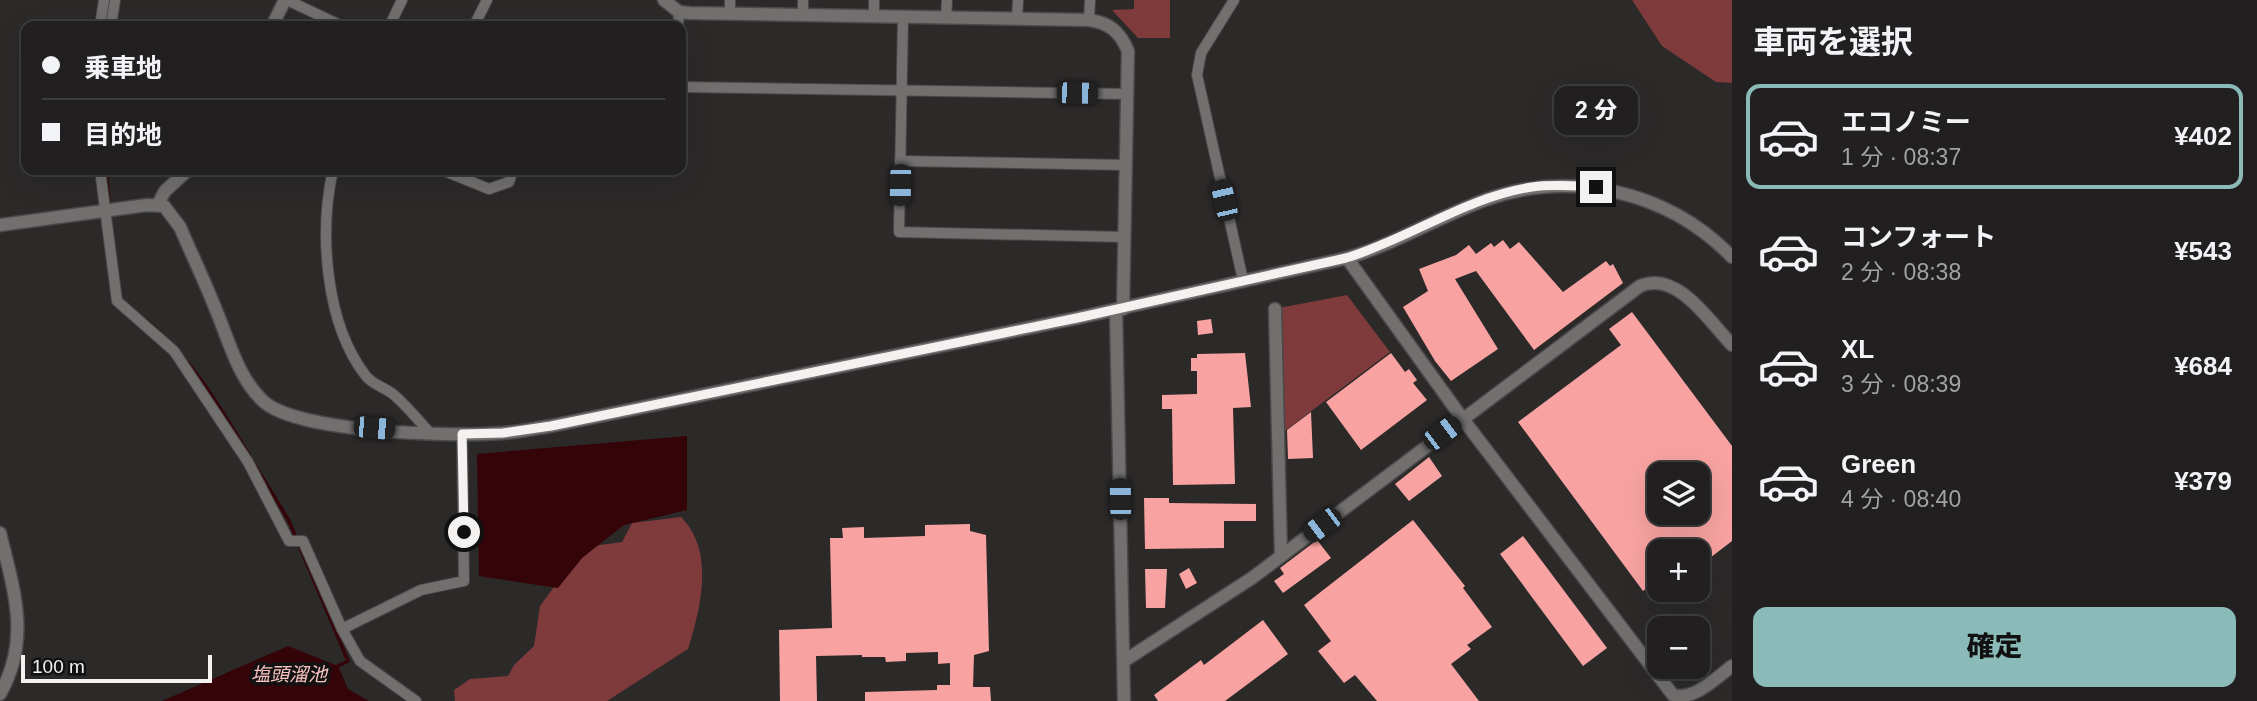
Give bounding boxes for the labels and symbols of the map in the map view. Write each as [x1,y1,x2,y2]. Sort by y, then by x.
car [1056,82,1099,104]
callout: 2 分 [1554,86,1638,134]
car [890,164,911,206]
route end [1580,171,1612,203]
car [1210,177,1239,223]
car [1419,412,1466,454]
car [353,416,396,440]
car [1110,478,1131,520]
car [1299,504,1346,546]
route start [448,516,480,548]
scale bar [21,652,212,684]
water label: 塩頭溜池 [251,664,329,685]

